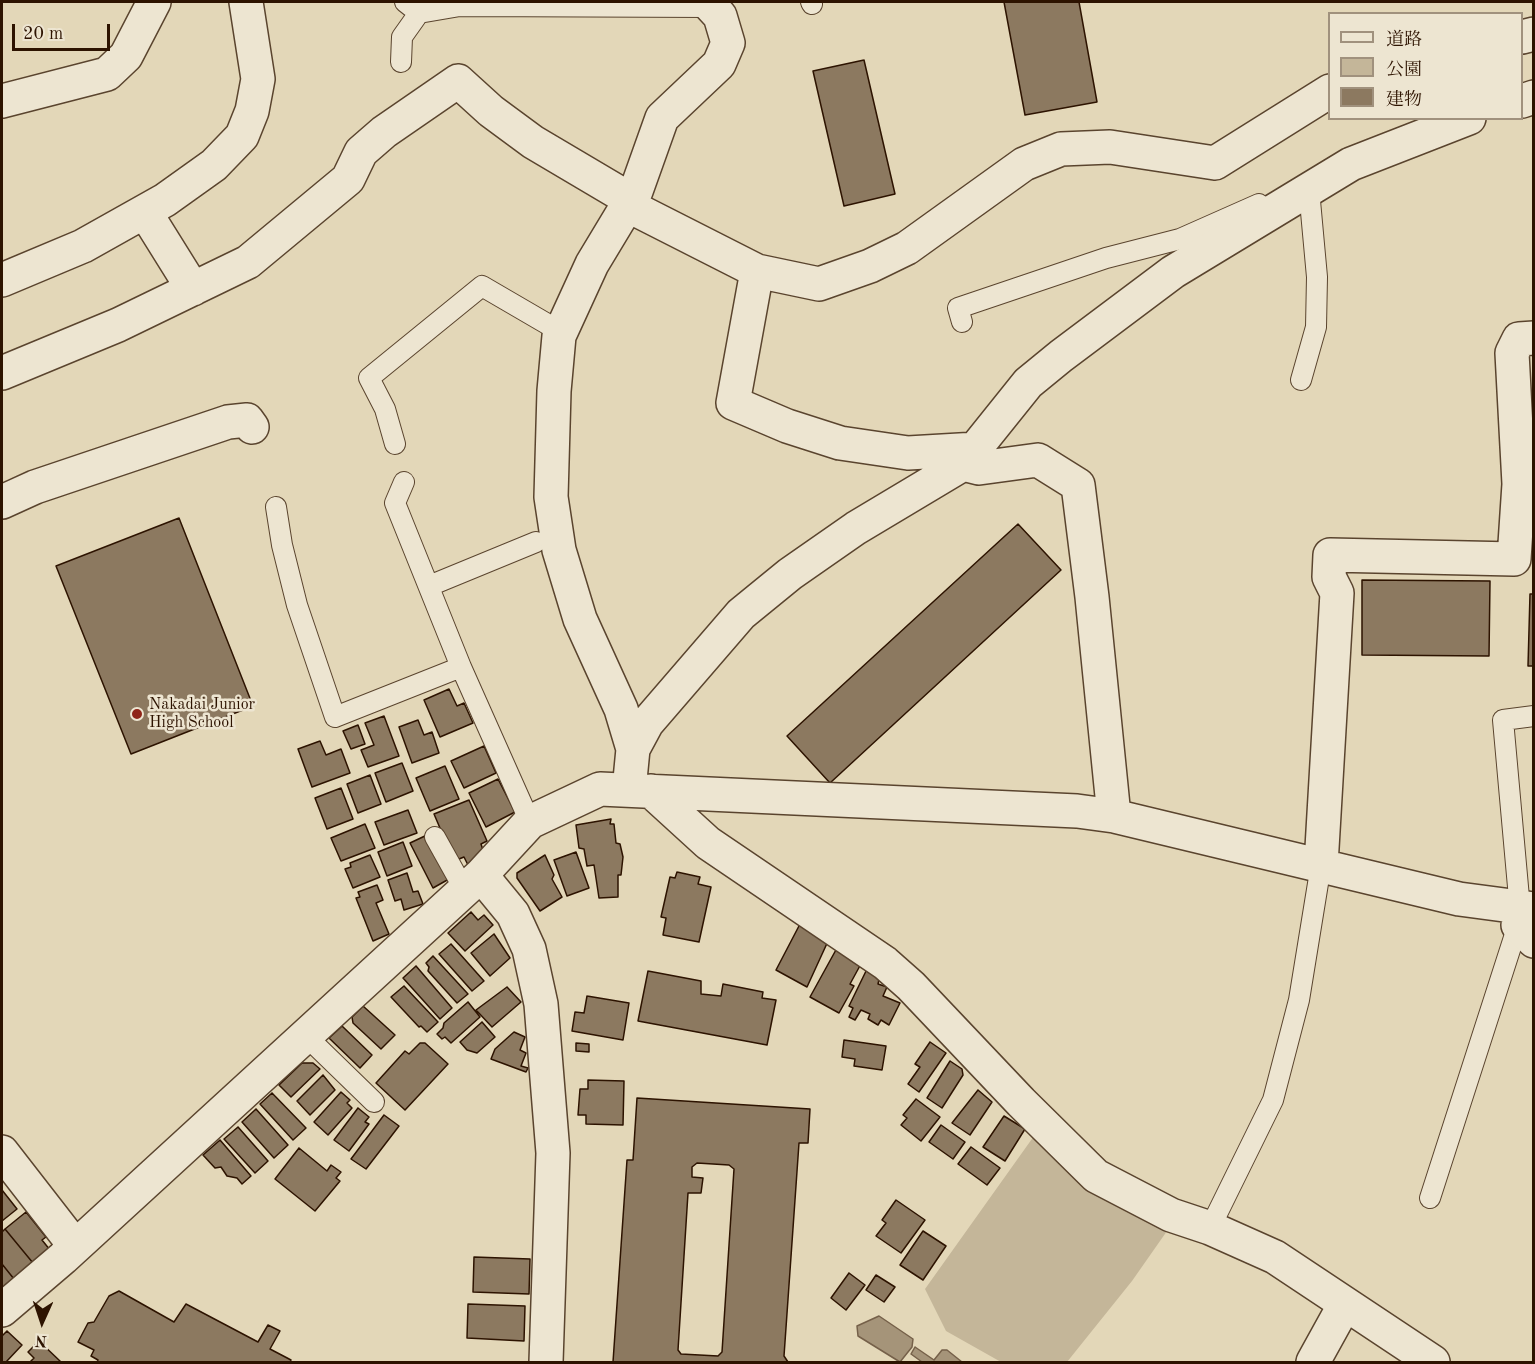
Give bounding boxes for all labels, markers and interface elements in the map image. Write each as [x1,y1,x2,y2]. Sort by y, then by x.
scale bar [15,12,112,50]
legend [1328,12,1523,120]
text: 20 m [23,25,63,43]
text: 道路 [1386,31,1422,49]
text: 公園 [1386,61,1422,79]
text: 建物 [1386,91,1422,109]
place label: Nakadai Junior High School [149,695,255,733]
marker: Nakadai Junior High School [130,707,144,721]
north arrow [12,1292,72,1352]
text: N [35,1332,48,1348]

